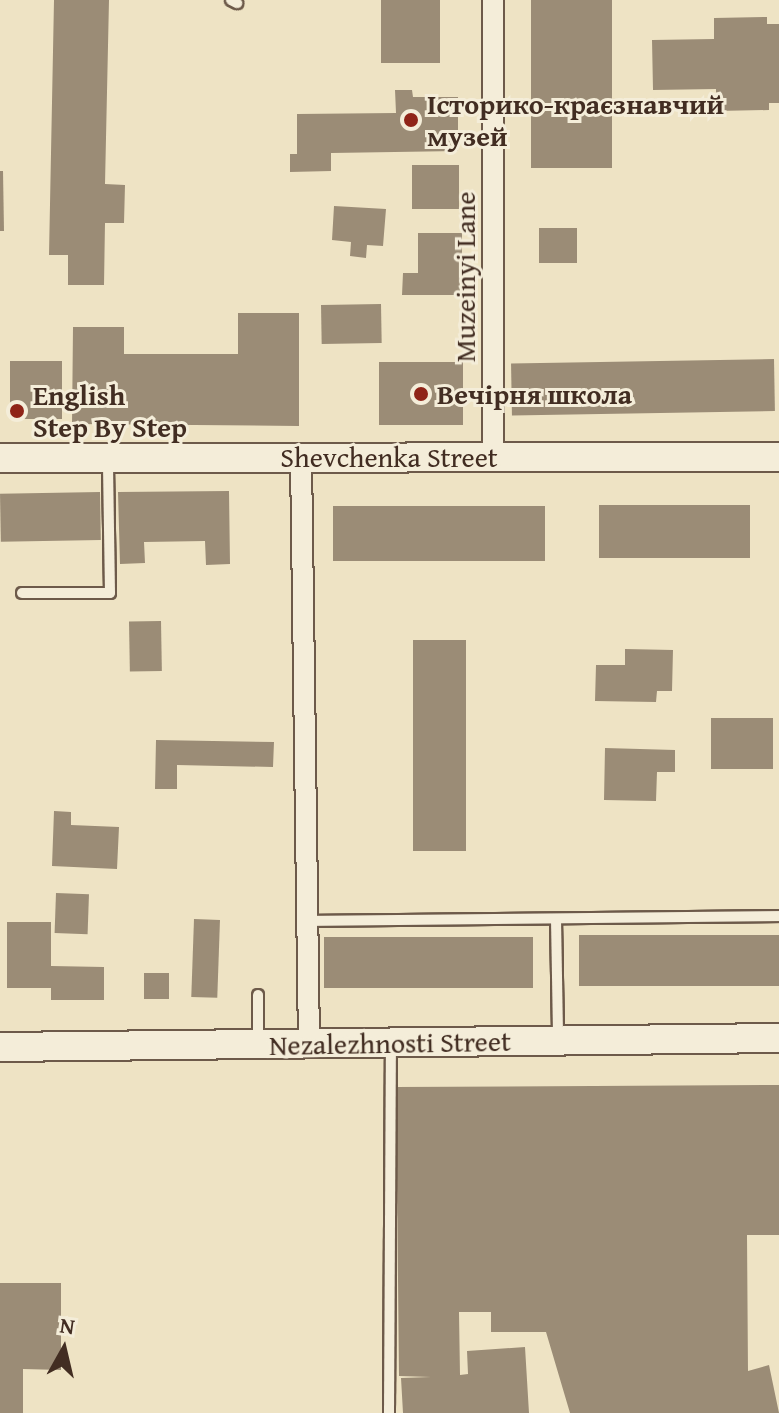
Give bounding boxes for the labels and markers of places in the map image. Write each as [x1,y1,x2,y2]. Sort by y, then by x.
place label: Історико-краєзнавчий музей [427,87,724,153]
marker: Історико-краєзнавчий музей [402,111,420,129]
place label: Вечірня школа [437,377,632,411]
place label: English Step By Step [33,378,187,444]
marker: Вечірня школа [412,385,430,403]
marker: English Step By Step [8,402,26,420]

